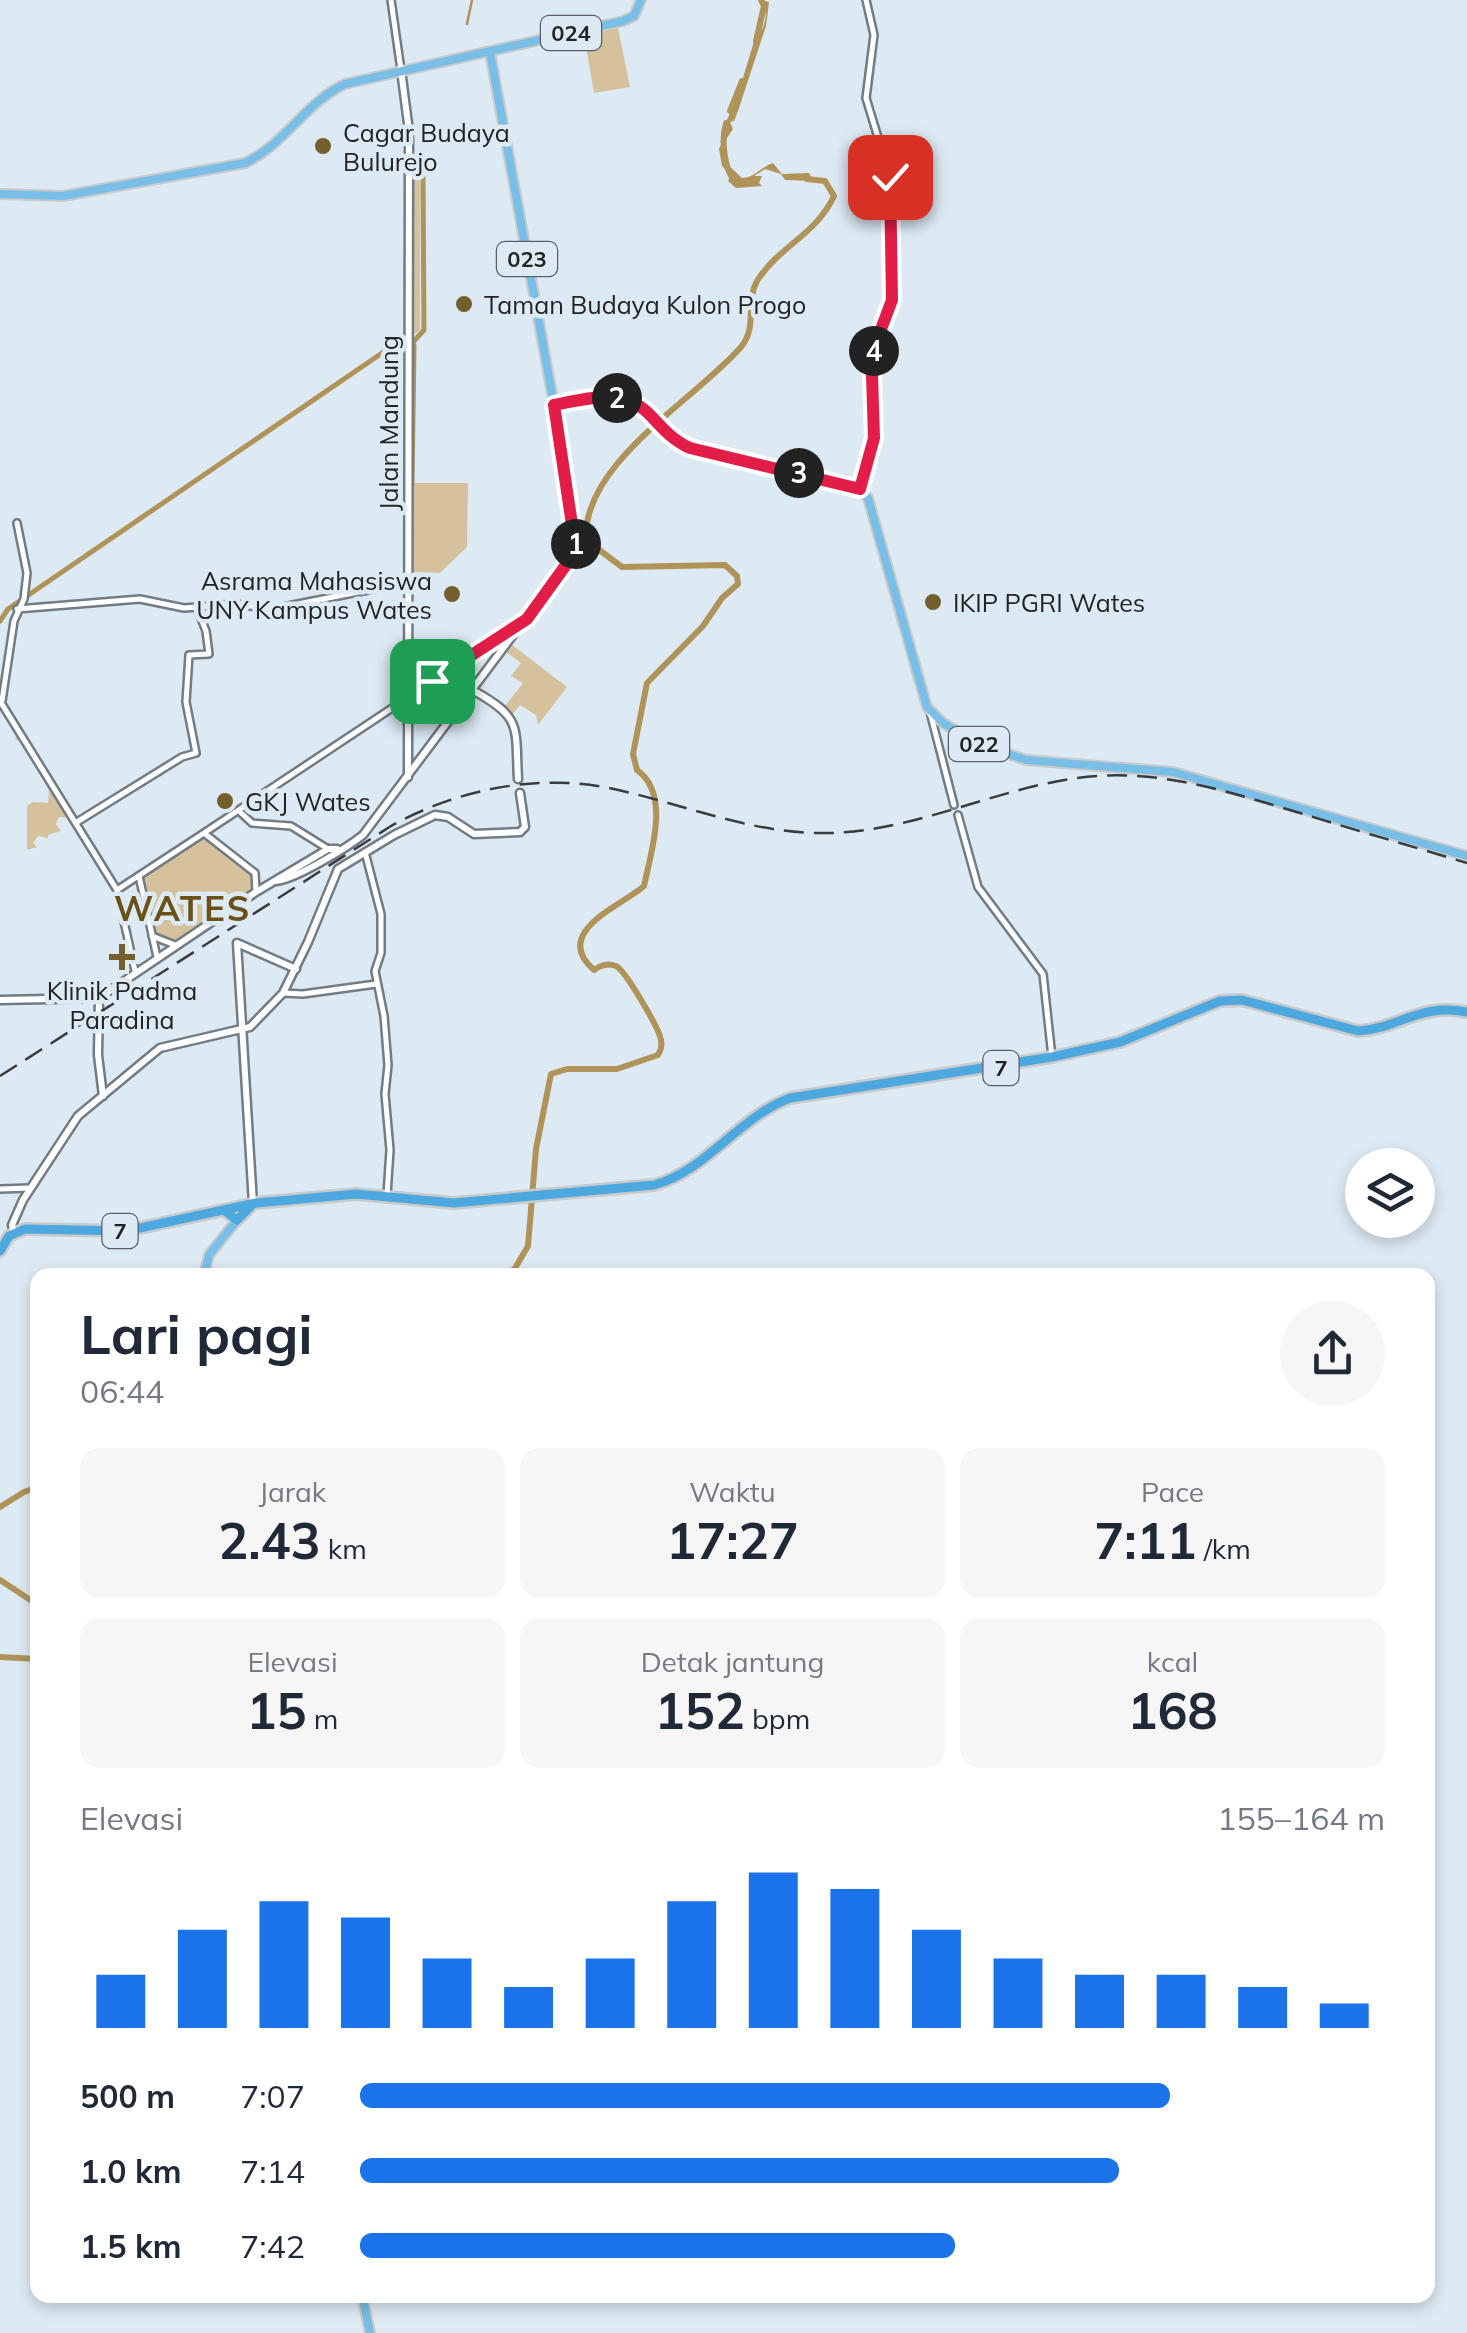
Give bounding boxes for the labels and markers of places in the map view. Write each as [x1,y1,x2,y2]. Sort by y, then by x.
place label: Cagar Budaya Bulurejo [343,117,510,177]
marker: Cagar Budaya Bulurejo [312,135,334,157]
pin [848,135,933,220]
place label: Taman Budaya Kulon Progo [484,289,806,320]
marker: Taman Budaya Kulon Progo [453,293,475,315]
pin: 4 [849,326,899,376]
pin: 2 [592,373,642,423]
pin: 3 [774,448,824,498]
pin: 1 [551,519,601,569]
place label: Asrama Mahasiswa UNY Kampus Wates [196,565,432,625]
marker: Asrama Mahasiswa UNY Kampus Wates [441,583,463,605]
place label: IKIP PGRI Wates [953,587,1145,618]
marker: IKIP PGRI Wates [922,591,944,613]
pin [390,639,475,724]
place label: GKJ Wates [245,786,371,817]
marker: GKJ Wates [214,790,236,812]
marker: Klinik Padma Paradina [109,944,135,970]
place label: Klinik Padma Paradina [47,975,197,1035]

